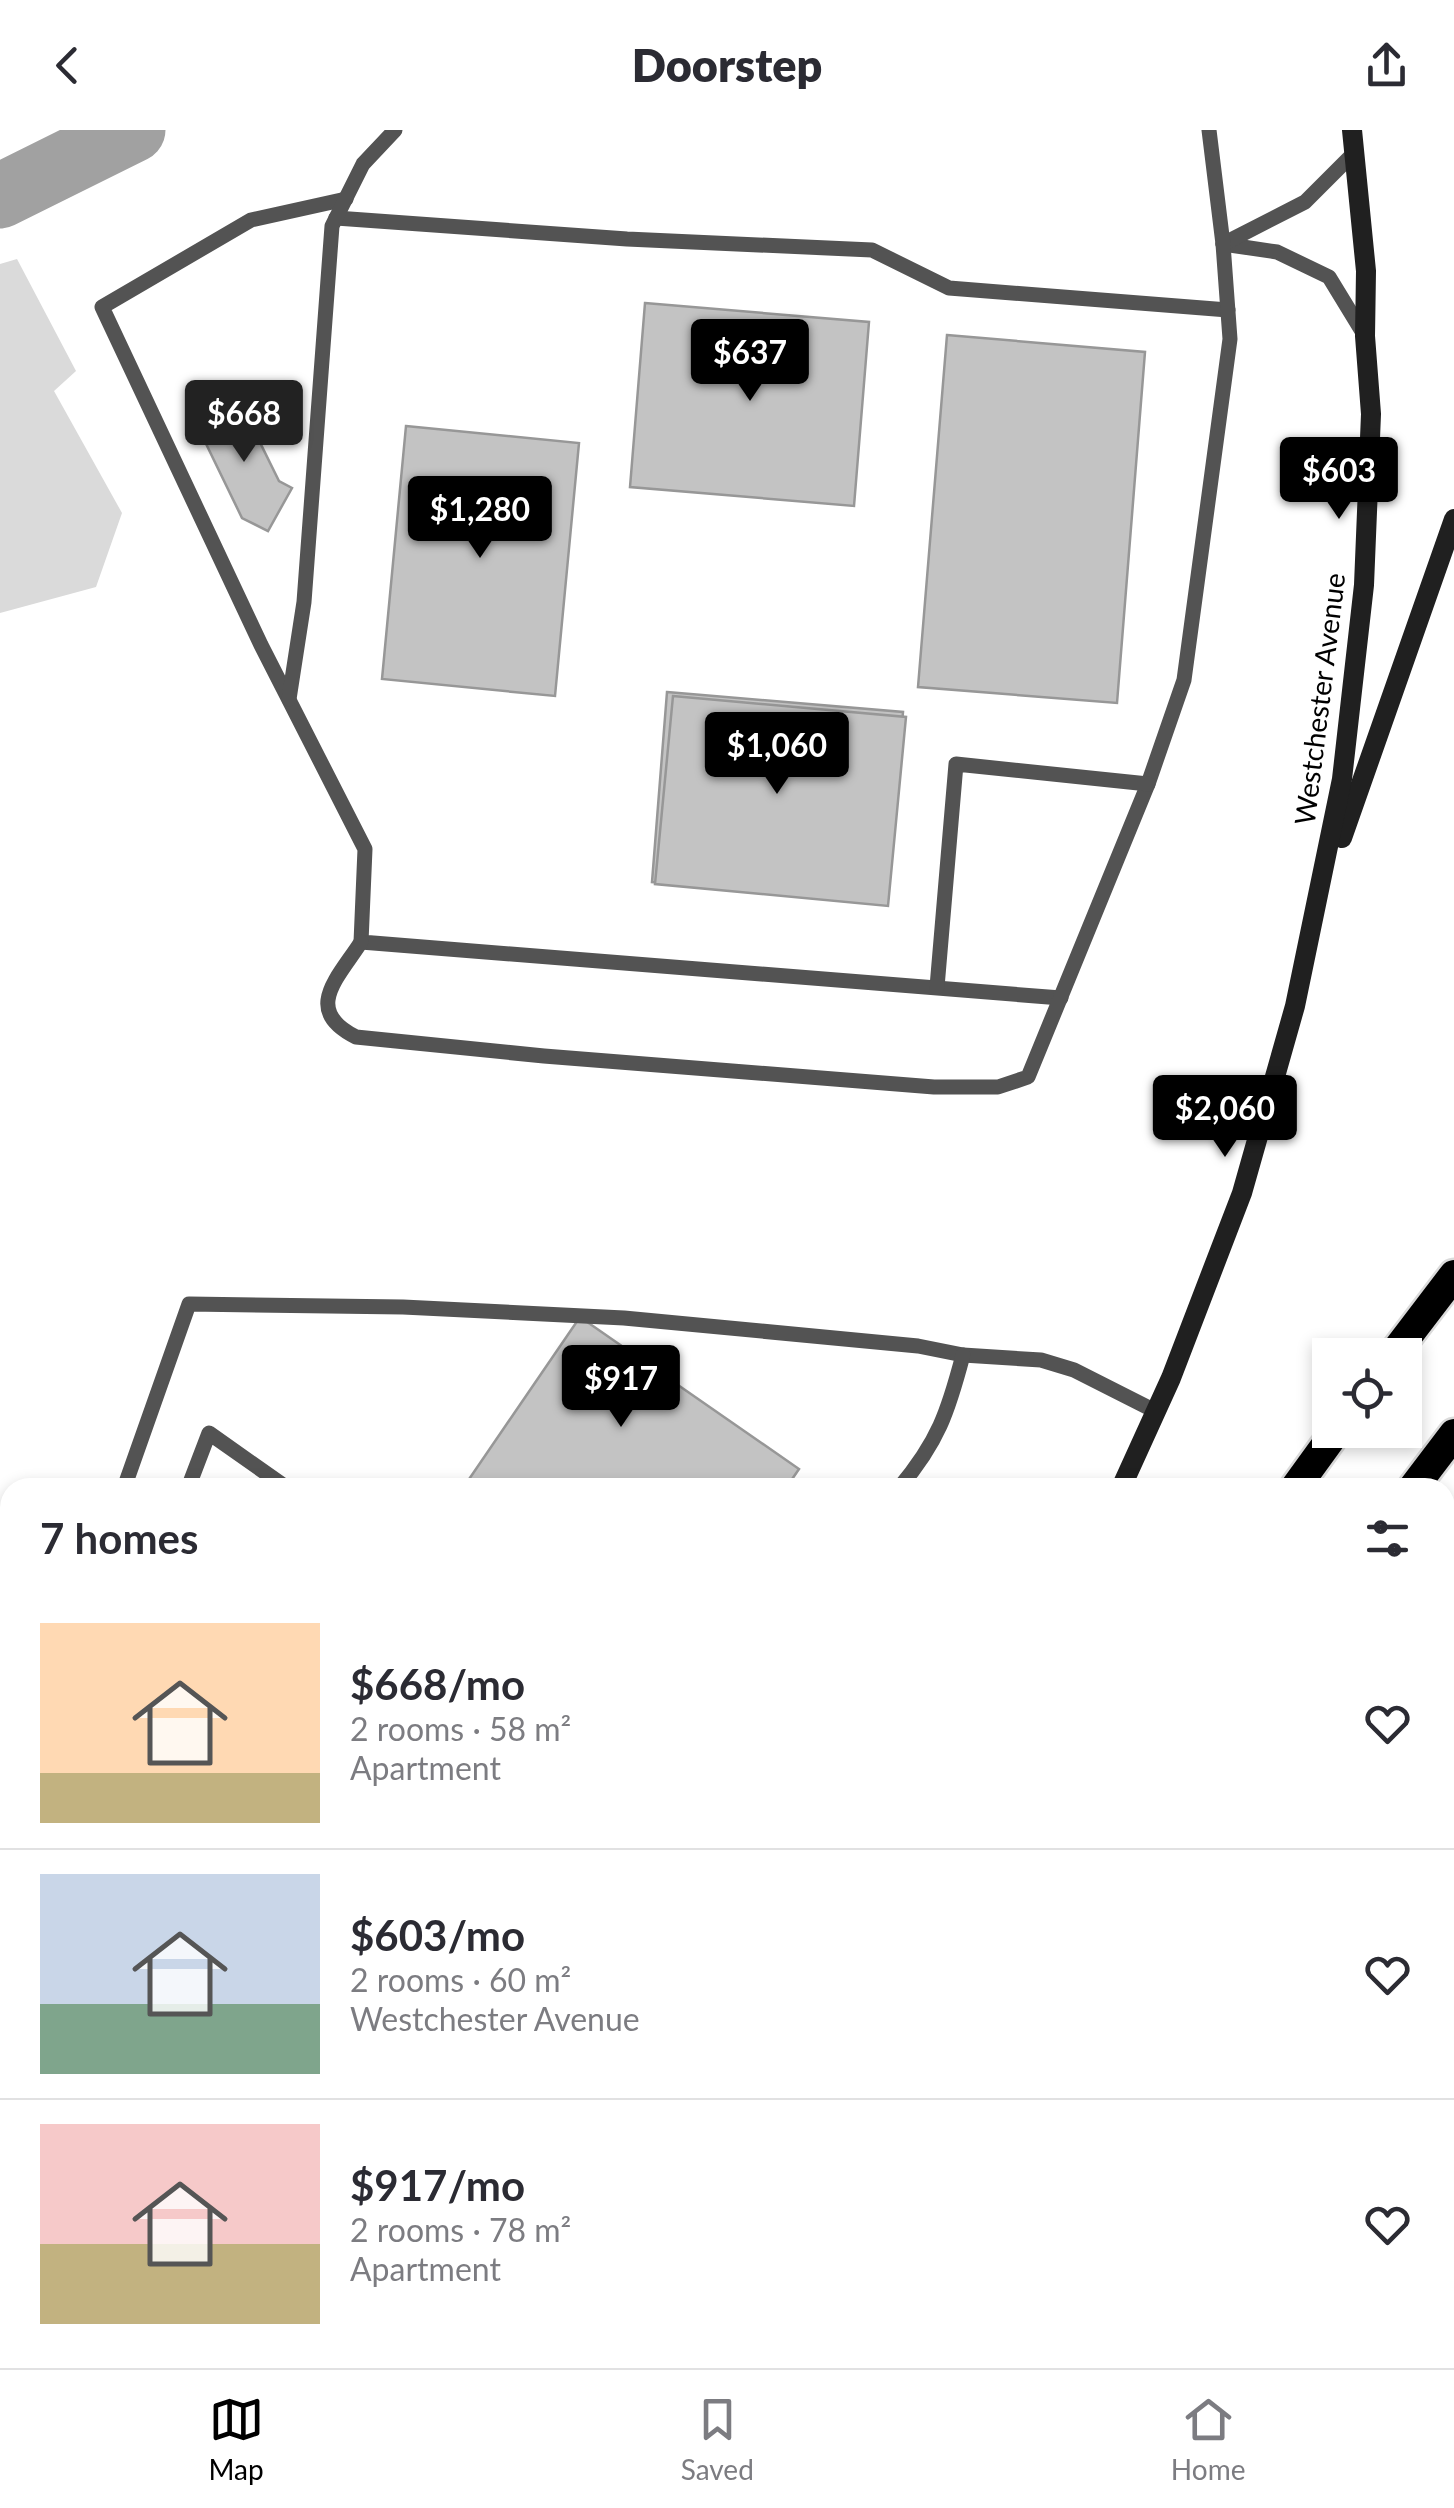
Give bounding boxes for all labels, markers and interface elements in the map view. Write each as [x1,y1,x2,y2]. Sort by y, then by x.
icon: back [40,38,95,93]
text: Doorstep [632,38,822,92]
icon: share [1359,38,1414,93]
pin: $637 [691,319,809,404]
text: $637 [713,332,787,371]
pin: $668 [185,380,303,465]
text: $668 [207,393,281,432]
pin: $603 [1280,437,1398,522]
text: $603 [1302,450,1376,489]
pin: $1,280 [399,476,561,561]
text: $1,280 [430,489,530,528]
street label: Westchester Avenue [1287,571,1351,827]
pin: $1,060 [696,712,858,797]
text: $1,060 [727,725,827,764]
pin: $2,060 [1144,1075,1306,1160]
text: $2,060 [1175,1088,1275,1127]
map controls [1312,1338,1422,1448]
button: locate [1312,1338,1422,1448]
pin: $917 [562,1345,680,1430]
text: $917 [584,1358,658,1397]
icon: filters [1360,1511,1415,1566]
text: 7 homes [40,1513,198,1563]
text: $668/mo [350,1659,525,1709]
icon: home [120,1663,240,1783]
icon: heart [1360,1696,1415,1751]
text: 2 rooms · 58 m² [350,1709,571,1748]
text: Apartment [350,1748,501,1787]
text: $603/mo [350,1910,525,1960]
icon: home [120,1914,240,2034]
icon: heart [1360,1947,1415,2002]
text: 2 rooms · 60 m² [350,1960,571,1999]
text: Westchester Avenue [350,1999,640,2038]
text: $917/mo [350,2160,525,2210]
icon: home [120,2164,240,2284]
icon: heart [1360,2197,1415,2252]
text: 2 rooms · 78 m² [350,2210,571,2249]
text: Apartment [350,2249,501,2288]
tab: Map [209,2392,264,2486]
tab: Saved [681,2392,754,2486]
tab: Home [1171,2392,1245,2486]

